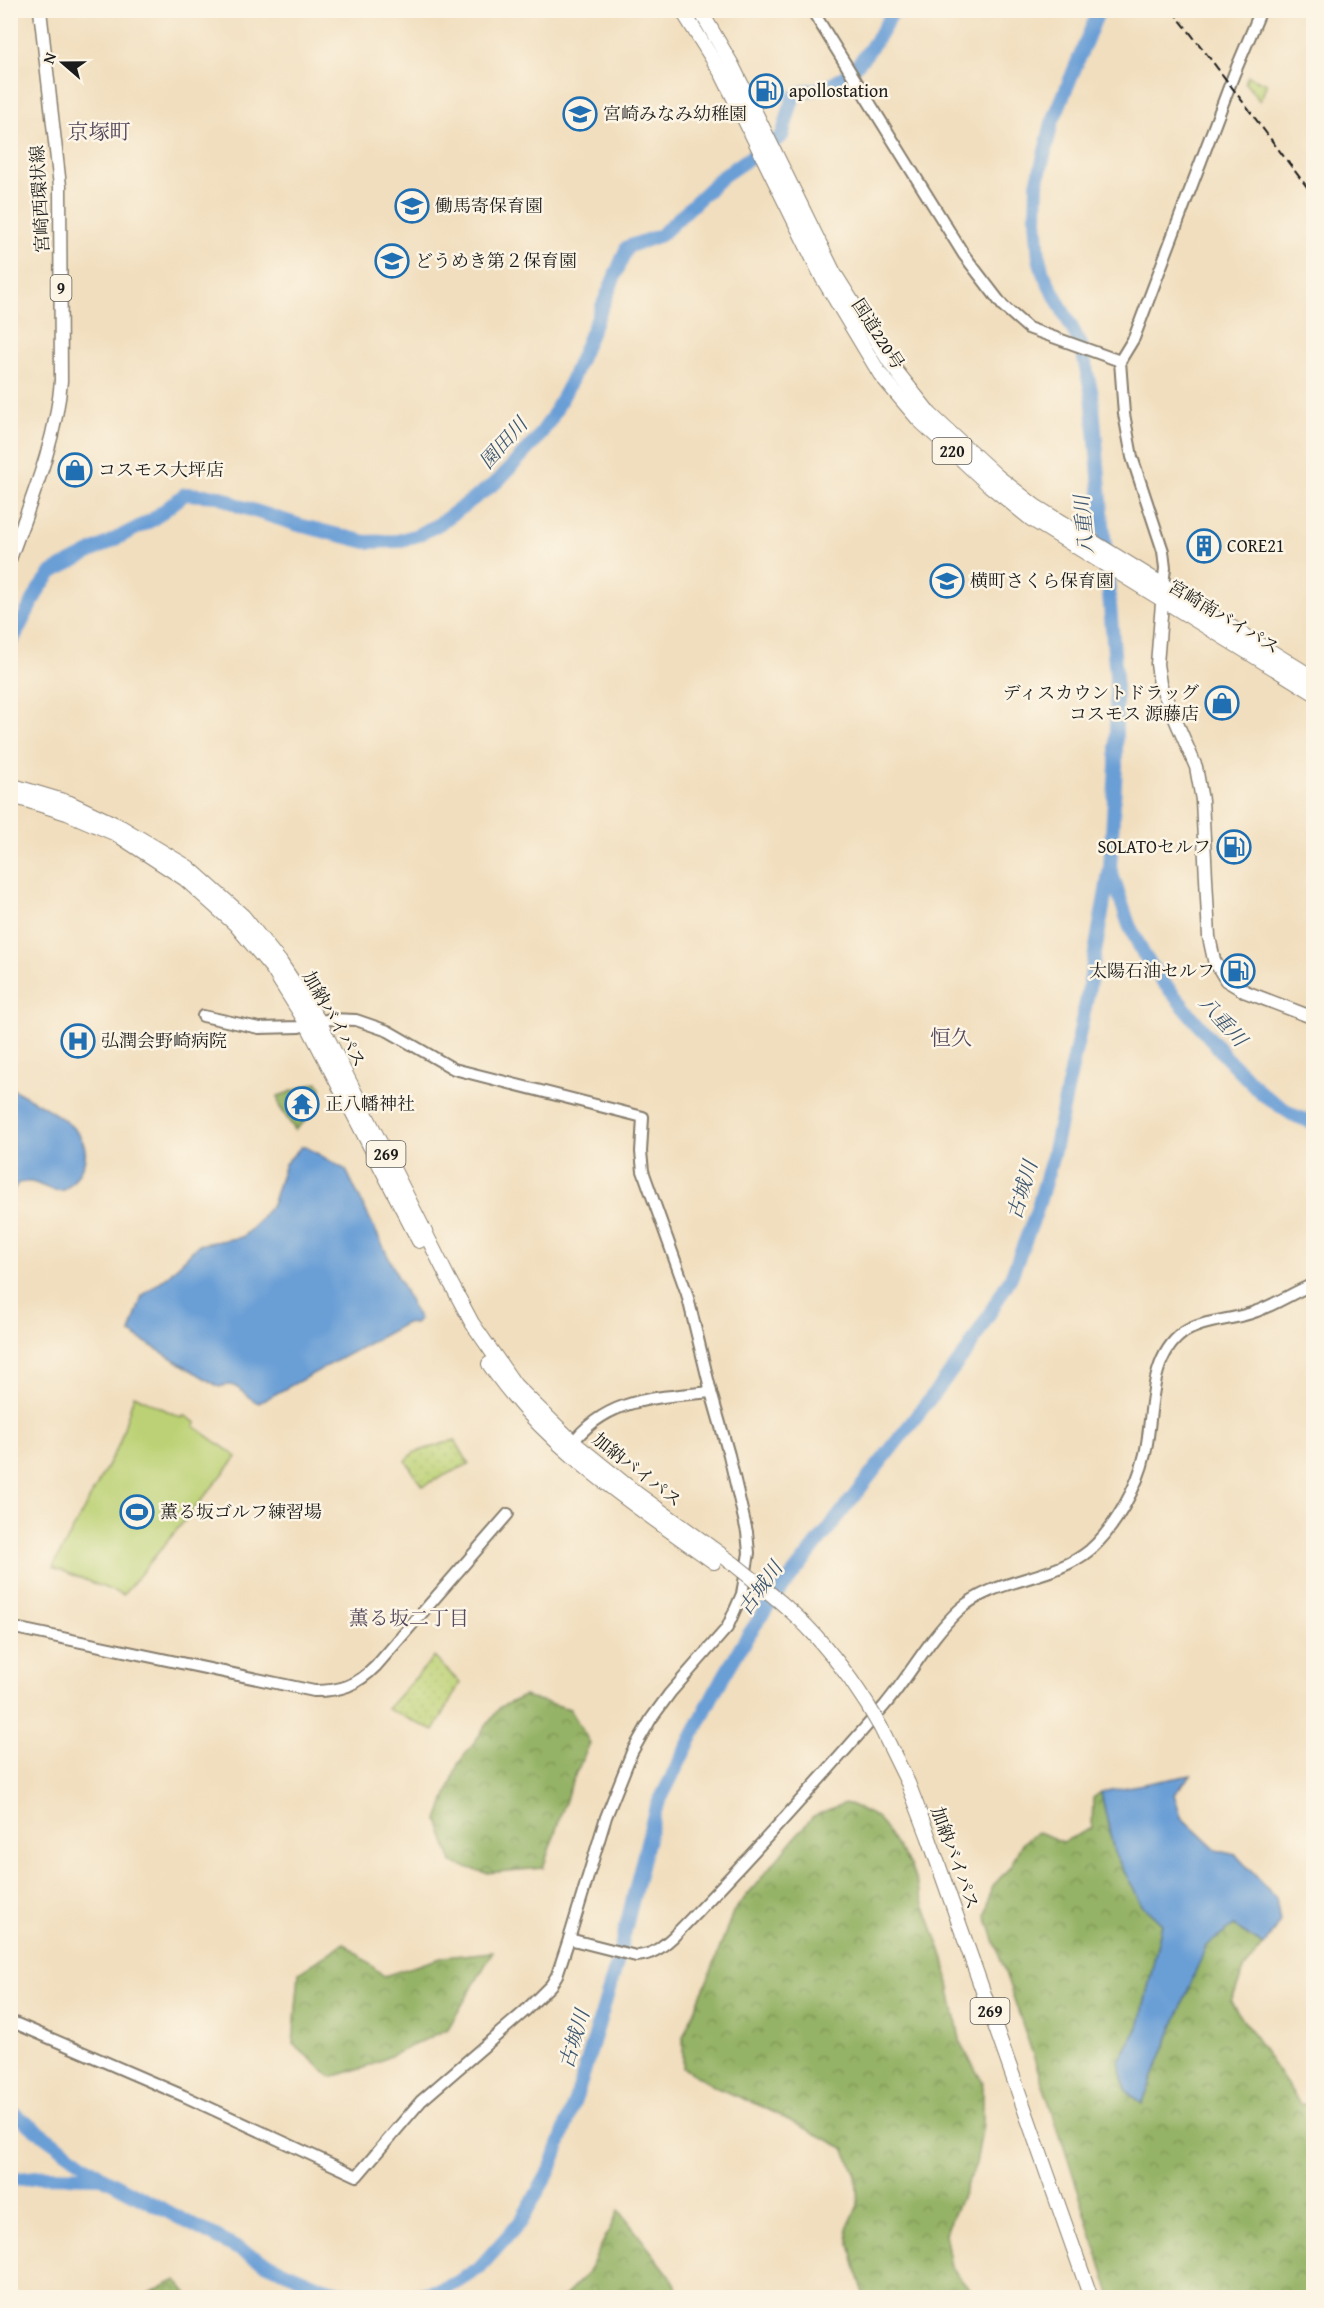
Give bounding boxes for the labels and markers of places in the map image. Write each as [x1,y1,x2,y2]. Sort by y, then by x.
fuel station icon: apollostation [748,73,784,109]
place label: apollostation [789,77,888,104]
school or university icon: 宮崎みなみ幼稚園 [562,96,598,132]
place label: 宮崎みなみ幼稚園 [603,100,747,127]
school or university icon: 働馬寄保育園 [394,188,430,224]
place label: 働馬寄保育園 [435,192,543,219]
school or university icon: どうめき第２保育園 [374,243,410,279]
place label: どうめき第２保育園 [415,247,577,274]
shop icon: コスモス大坪店 [57,452,93,488]
place label: コスモス大坪店 [98,456,224,483]
building icon: CORE21 [1186,528,1222,564]
place label: CORE21 [1227,532,1285,559]
school or university icon: 横町さくら保育園 [929,563,965,599]
place label: 横町さくら保育園 [970,567,1114,594]
place label: ディスカウントドラッグ コスモス 源藤店 [1003,679,1199,727]
shop icon: ディスカウントドラッグ コスモス 源藤店 [1204,685,1240,721]
fuel station icon: SOLATOセルフ [1216,829,1252,865]
place label: SOLATOセルフ [1097,833,1211,860]
fuel station icon: 太陽石油セルフ [1220,953,1256,989]
place label: 太陽石油セルフ [1089,957,1215,984]
hospital icon: 弘潤会野崎病院 [60,1023,96,1059]
place label: 弘潤会野崎病院 [101,1027,227,1054]
temple icon: 正八幡神社 [284,1086,320,1122]
place label: 正八幡神社 [325,1090,415,1117]
sports icon: 薫る坂ゴルフ練習場 [119,1494,155,1530]
place label: 薫る坂ゴルフ練習場 [160,1498,322,1525]

